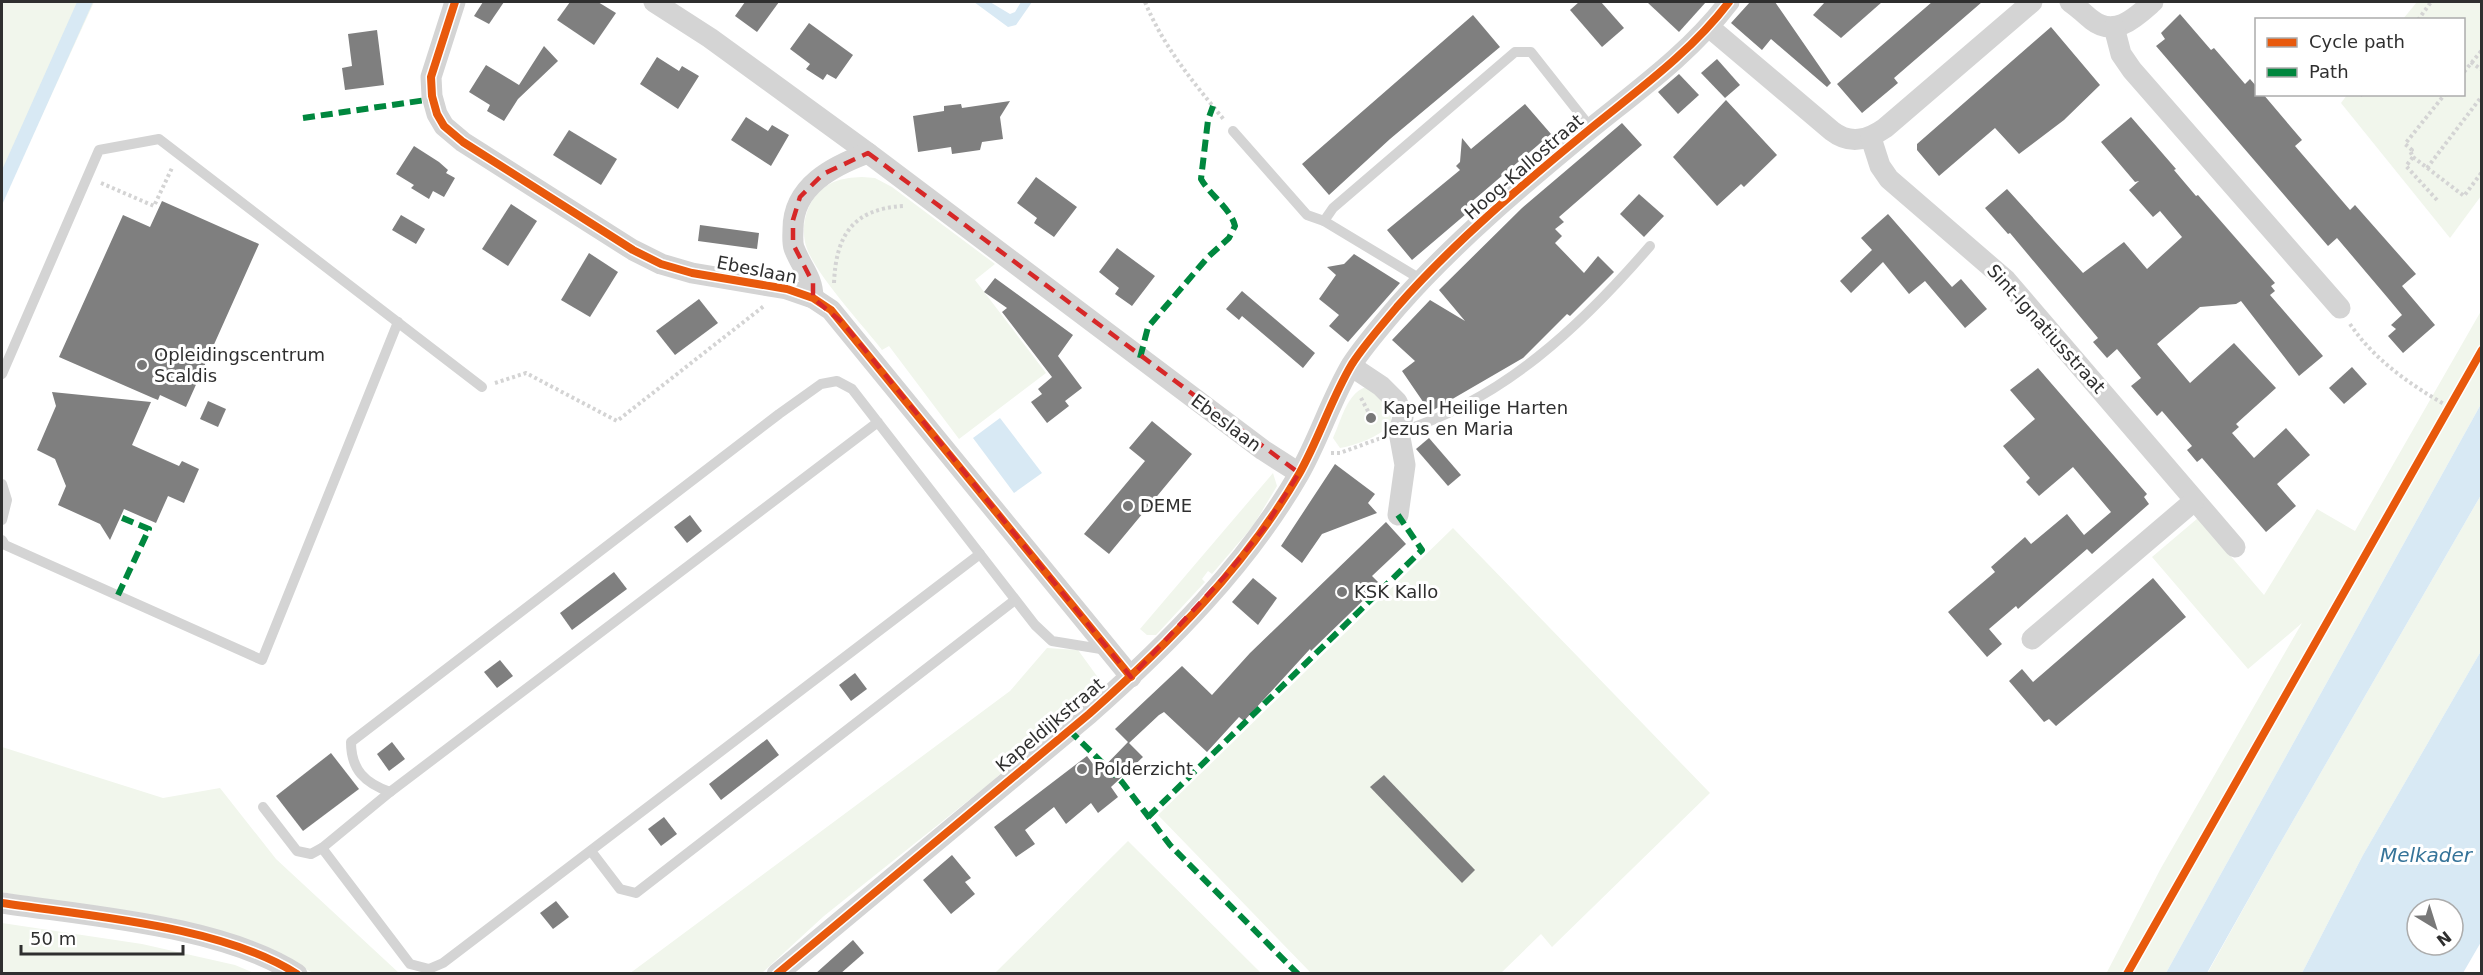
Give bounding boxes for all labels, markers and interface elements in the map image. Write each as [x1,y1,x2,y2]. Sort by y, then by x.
legend [2255,18,2465,96]
text: Cycle path [2309,31,2405,52]
text: Path [2309,61,2349,82]
street label: Hoog-Kallostraat [1460,110,1587,224]
street label: Ebeslaan [715,251,799,288]
street label: Sint-Ignatiusstraat [1983,260,2110,398]
place label: Opleidingscentrum Scaldis [154,344,325,386]
marker: Opleidingscentrum Scaldis [135,358,149,372]
street label: Ebeslaan [1187,390,1265,456]
place label: Kapel Heilige Harten Jezus en Maria [1382,397,1568,439]
marker: Kapel Heilige Harten Jezus en Maria [1364,411,1378,425]
place label: DEME [1140,495,1192,516]
marker: DEME [1121,499,1135,513]
place label: KSK Kallo [1354,581,1438,602]
marker: KSK Kallo [1335,585,1349,599]
street label: Kapeldijkstraat [991,673,1108,776]
place label: Polderzicht [1094,758,1193,779]
marker: Polderzicht [1075,762,1089,776]
water label: Melkader [2380,843,2474,867]
north arrow [2405,897,2465,957]
scale bar [21,918,183,956]
text: N [2433,927,2455,950]
text: 50 m [30,928,76,949]

